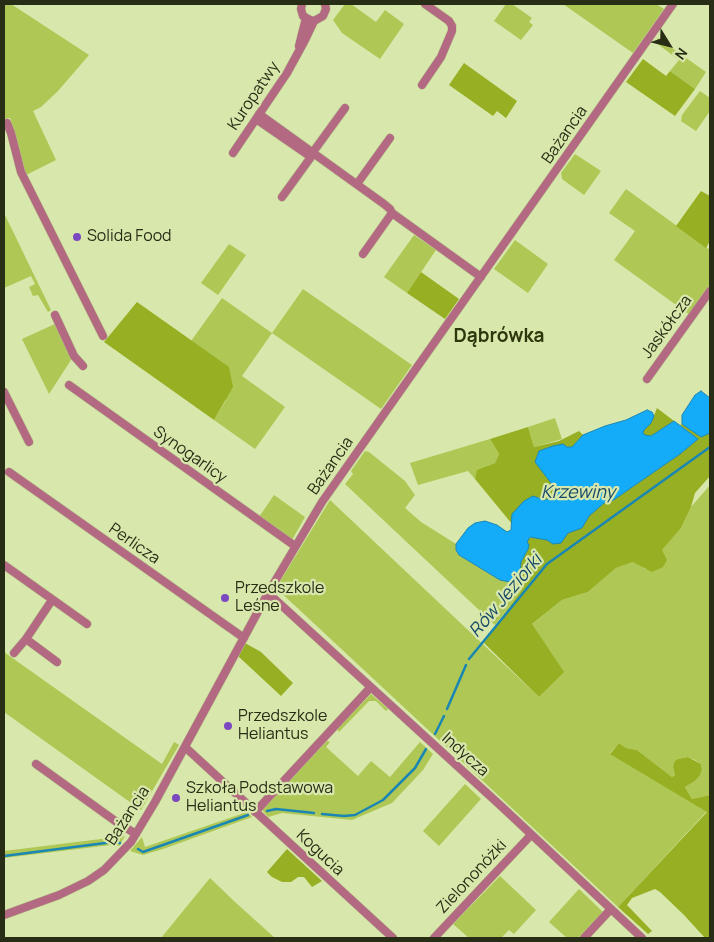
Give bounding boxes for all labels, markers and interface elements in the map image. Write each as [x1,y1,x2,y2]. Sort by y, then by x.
north arrow [644,20,694,70]
text: N [671,44,692,64]
street label: Kuropatwy [224,58,284,134]
street label: Bażancia [538,102,592,168]
place label: Solida Food [87,227,172,247]
marker: Solida Food [71,231,83,243]
street label: Jaskółcza [638,292,696,362]
district label: Dąbrówka [453,326,545,348]
street label: Synogarlicy [149,423,231,487]
street label: Bażancia [304,433,358,499]
water label: Krzewiny [541,482,615,504]
street label: Perlicza [105,520,163,568]
water label: Rów Jeziorki [465,550,547,642]
place label: Przedszkole Leśne [235,579,324,617]
marker: Przedszkole Leśne [219,592,231,604]
place label: Przedszkole Heliantus [238,707,327,745]
marker: Przedszkole Heliantus [222,720,234,732]
street label: Indycza [438,729,492,781]
place label: Szkoła Podstawowa Heliantus [186,779,333,817]
street label: Bażancia [102,783,154,849]
marker: Szkoła Podstawowa Heliantus [170,792,182,804]
street label: Kogucia [292,826,348,880]
street label: Zielononóżki [433,836,511,918]

